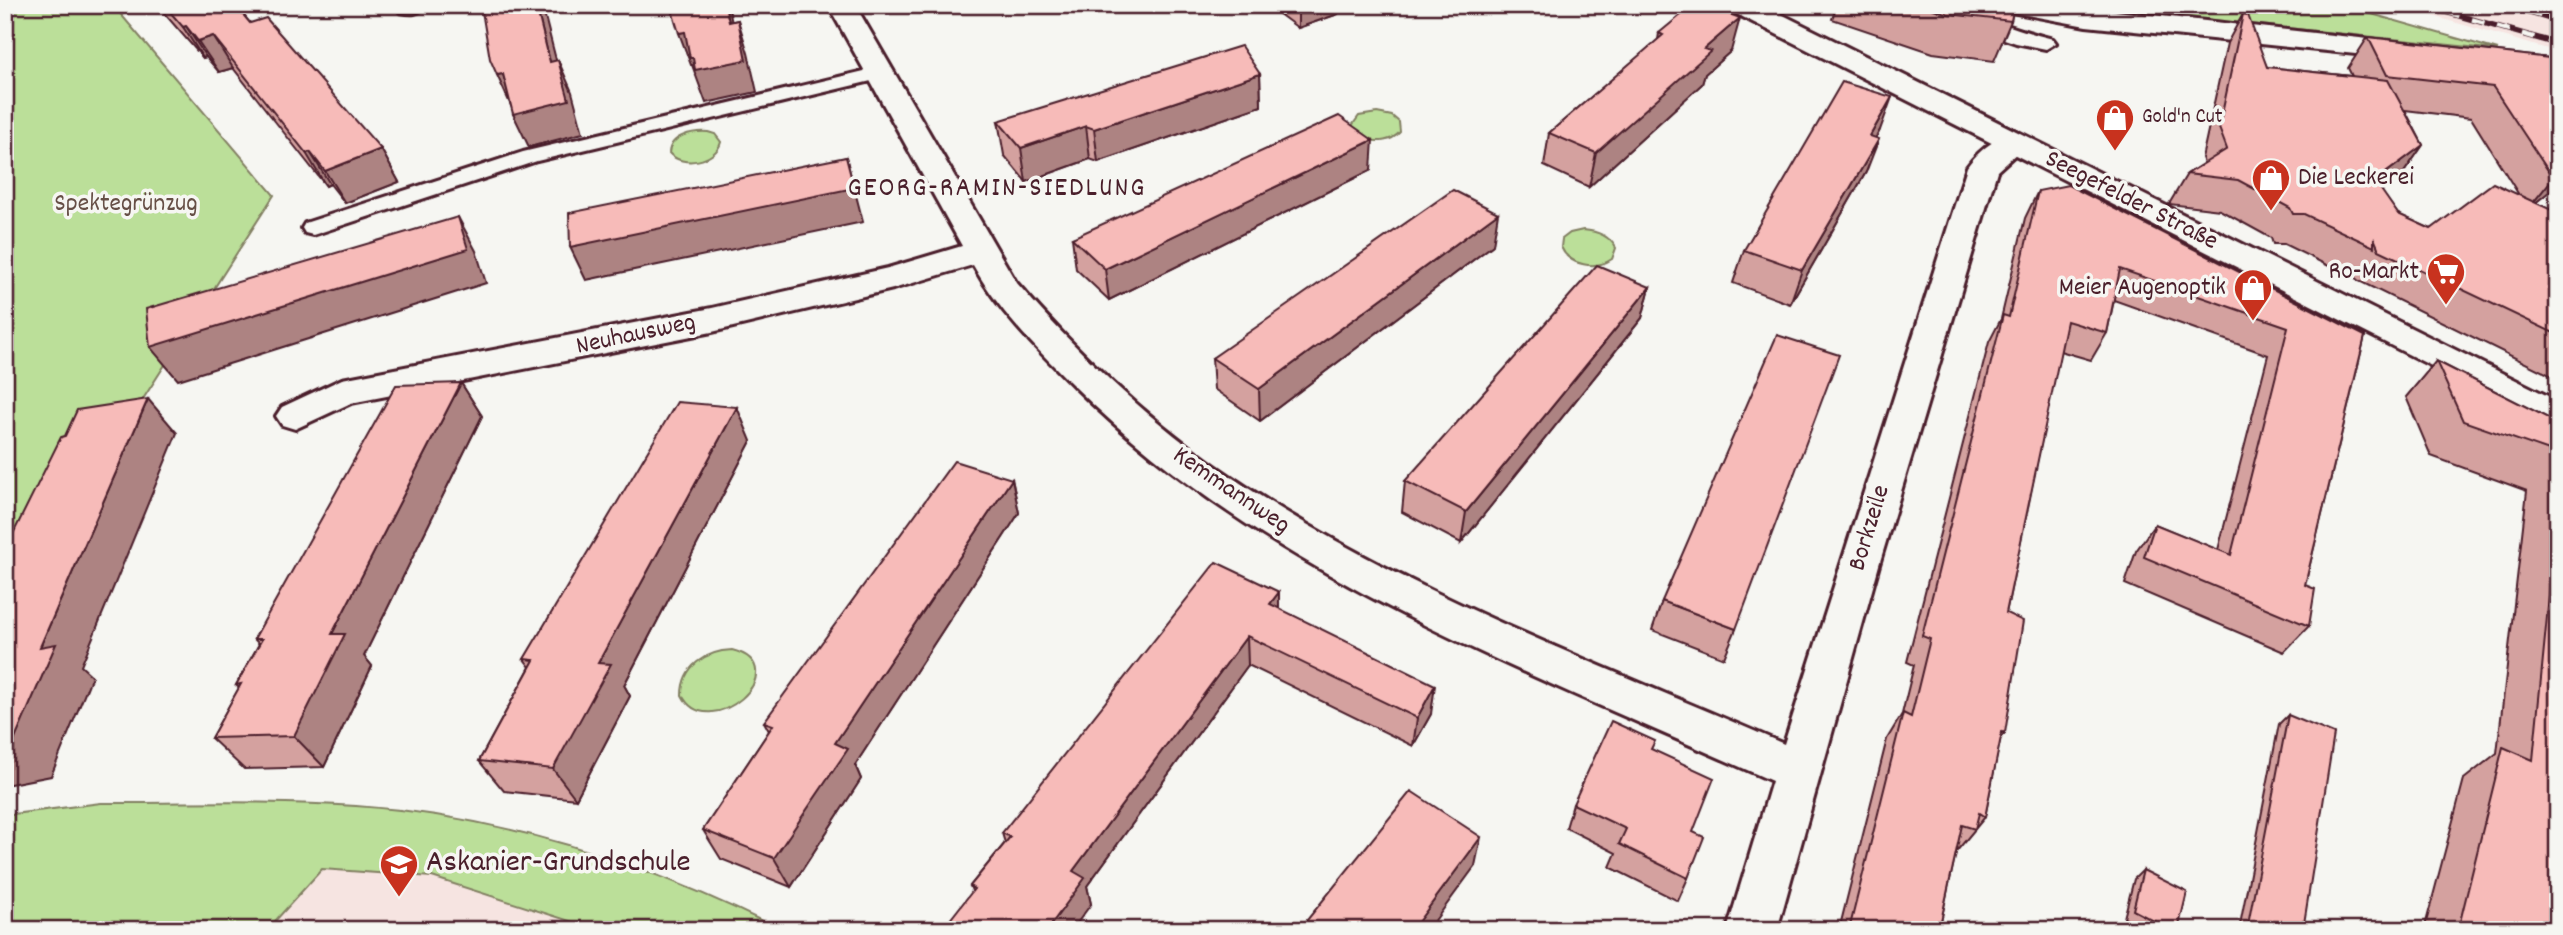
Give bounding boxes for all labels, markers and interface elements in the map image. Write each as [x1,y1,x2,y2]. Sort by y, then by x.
shop icon: Gold'n Cut [2094,97,2136,152]
place label: Gold'n Cut [2142,103,2223,133]
street label: Seegefelder Straße [2038,141,2224,261]
shop icon: Die Leckerei [2250,157,2292,212]
place label: Die Leckerei [2298,160,2414,197]
district label: GEORG-RAMIN-SIEDLUNG [848,170,1146,210]
park label: Spektegrünzug [54,186,198,223]
supermarket icon: Ro-Markt [2425,251,2467,306]
place label: Ro-Markt [2329,254,2419,291]
shop icon: Meier Augenoptik [2232,267,2274,322]
place label: Meier Augenoptik [2059,270,2226,307]
street label: Neuhausweg [573,304,699,366]
street label: Kemmannweg [1165,438,1297,544]
street label: Borkzeile [1839,481,1901,575]
place label: Askanier-Grundschule [426,841,691,887]
school or university icon: Askanier-Grundschule [378,843,420,898]

